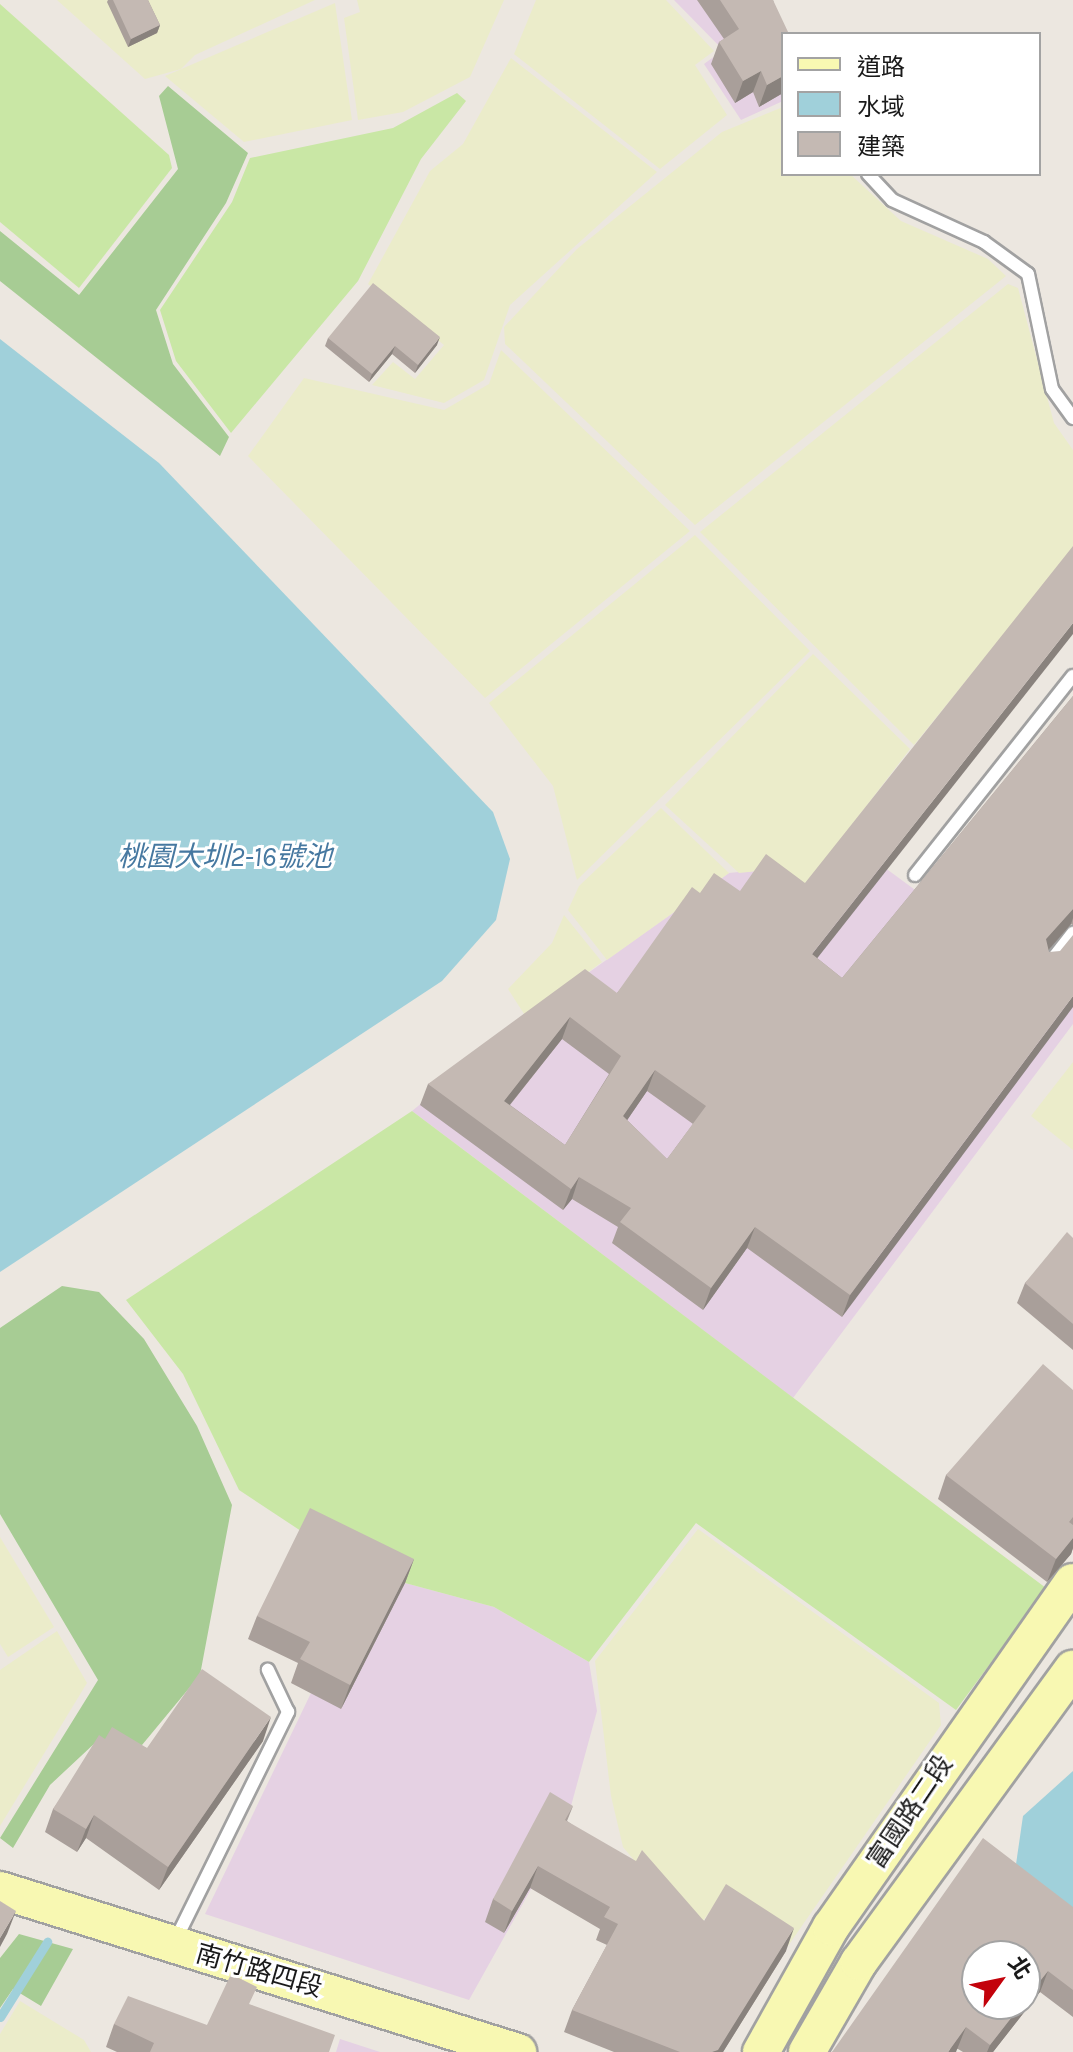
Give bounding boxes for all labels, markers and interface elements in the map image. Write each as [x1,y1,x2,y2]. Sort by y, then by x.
legend [781,32,1041,176]
text: 道路 [857,53,905,81]
text: 水域 [857,93,905,121]
text: 建築 [857,133,905,161]
water label: 桃園大圳2-16號池 [118,840,332,874]
street label: 富國路二段 [861,1749,959,1875]
street label: 南竹路四段 [192,1938,326,2004]
north arrow [961,1940,1041,2020]
text: 北 [1003,1952,1036,1984]

